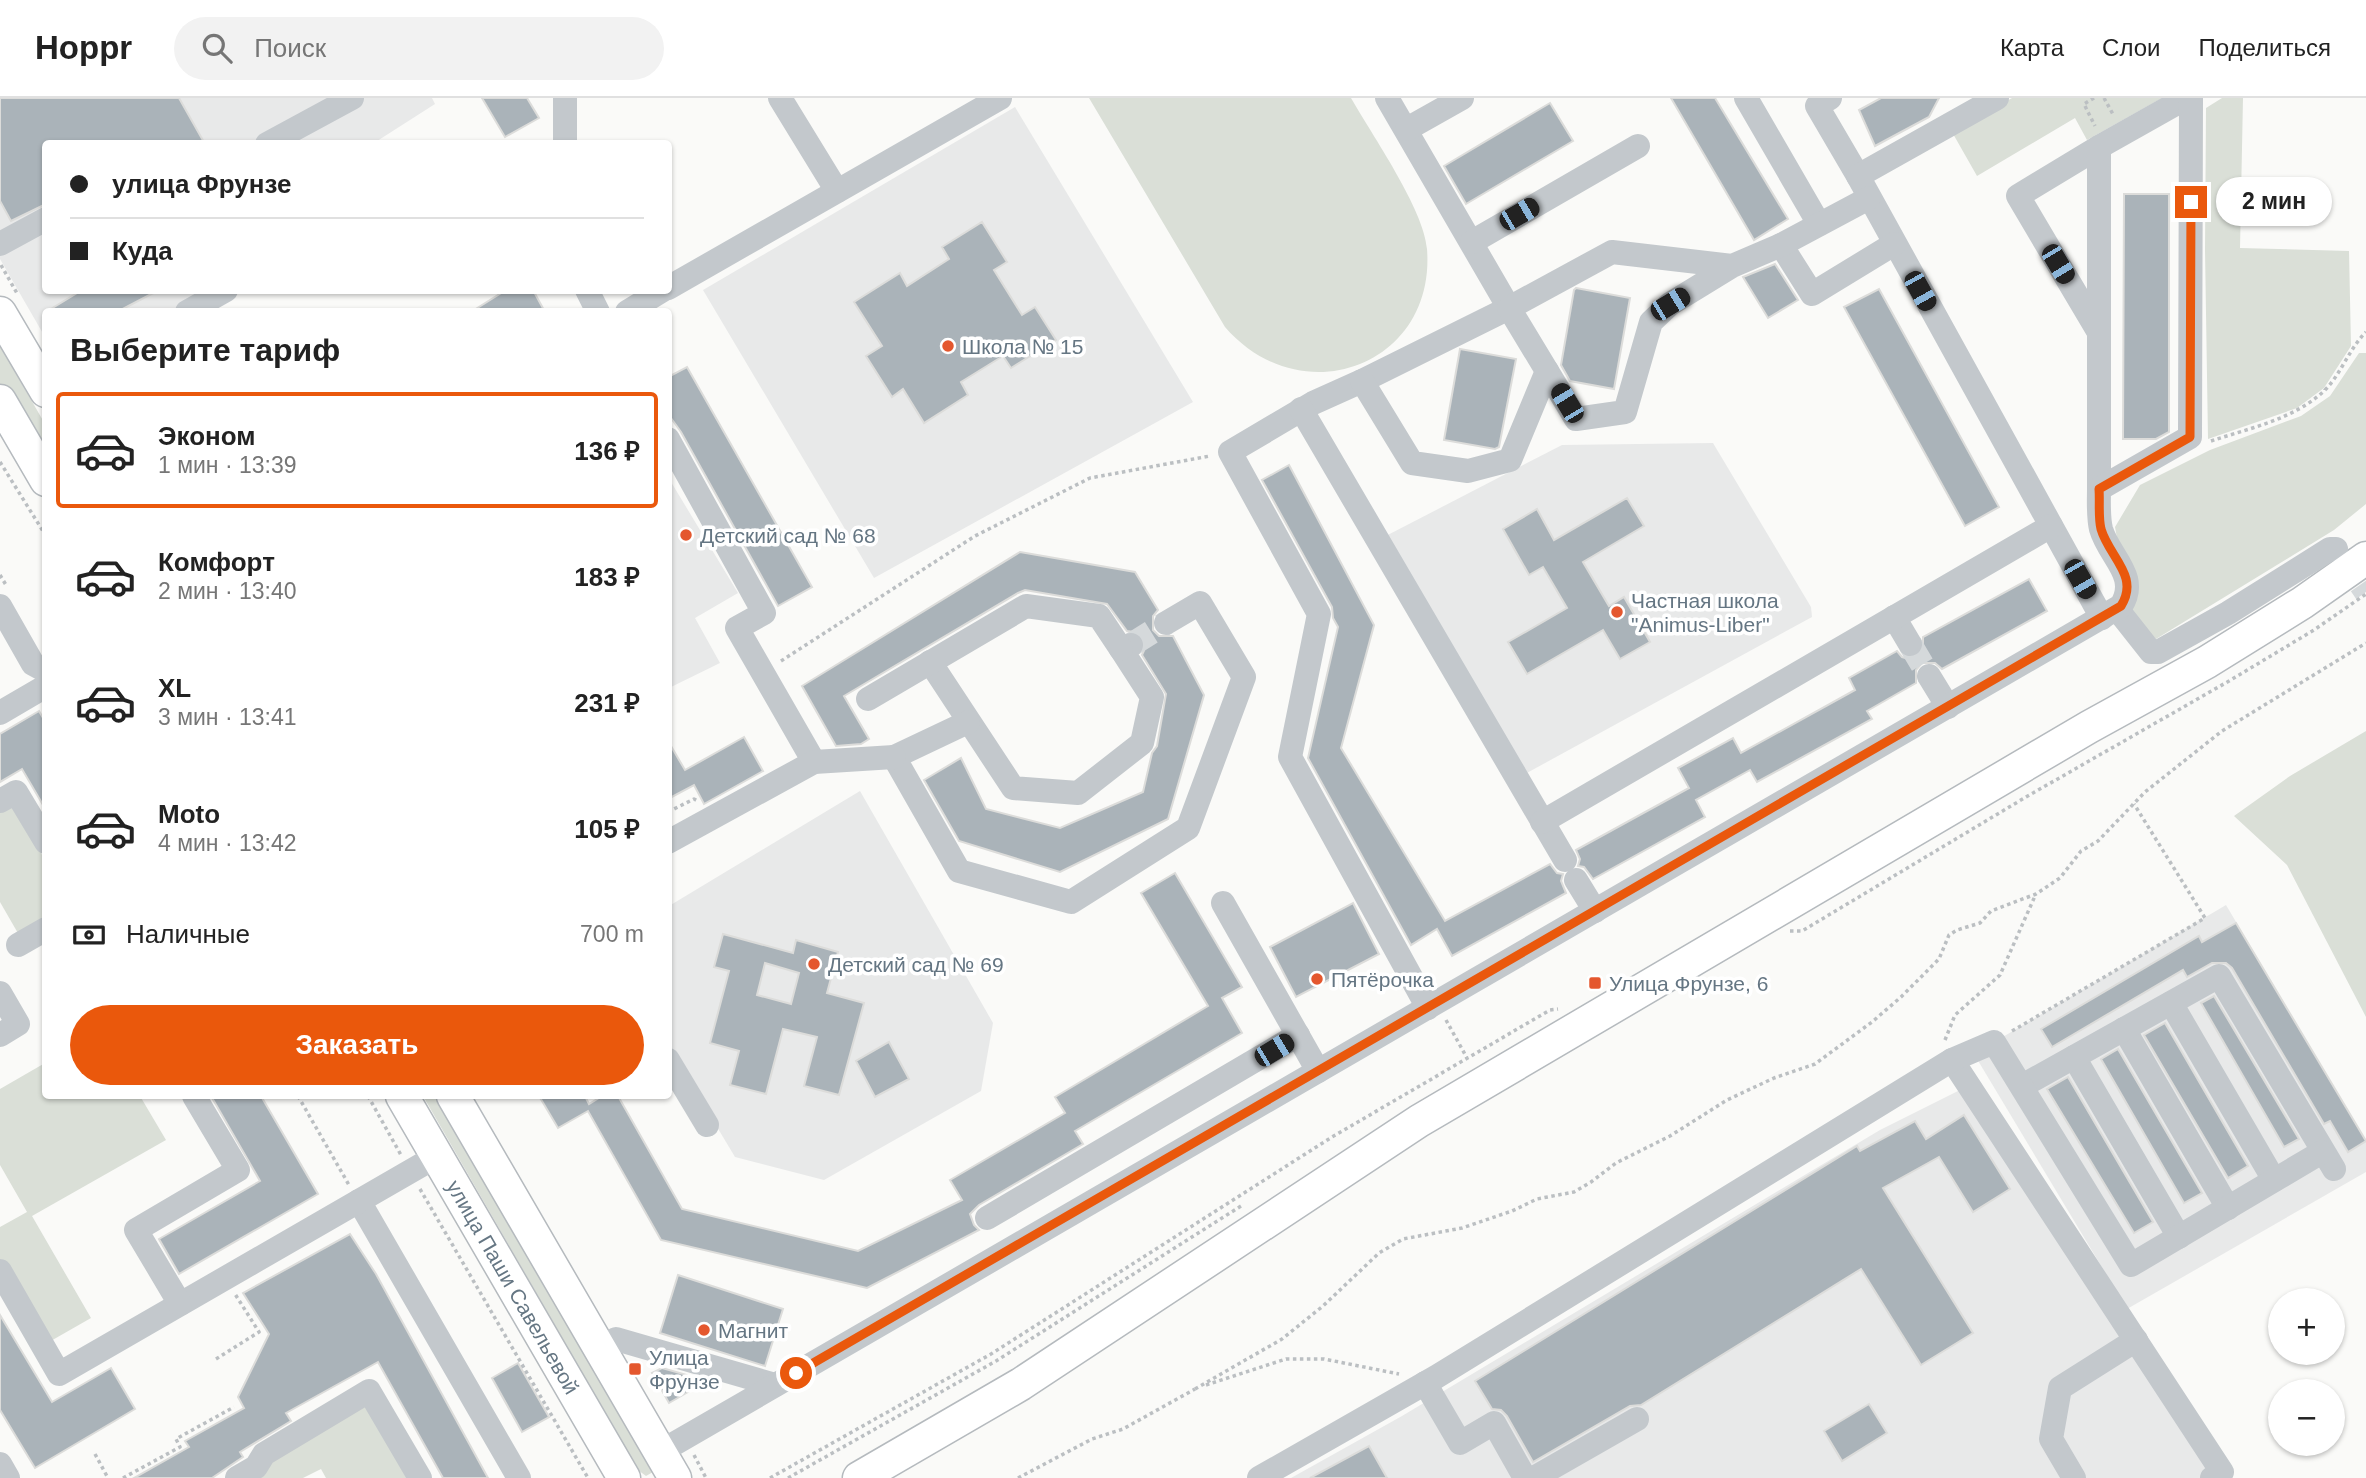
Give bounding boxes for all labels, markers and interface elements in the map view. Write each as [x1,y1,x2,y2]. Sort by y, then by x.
search box [174,17,664,80]
text: Hoppr [35,29,132,66]
icon: search [198,29,236,67]
text: Поиск [254,33,326,63]
text: Карта [2000,34,2064,61]
text: Слои [2102,34,2160,61]
text: Поделиться [2198,34,2331,61]
text: улица Фрунзе [112,169,292,199]
callout: 2 мин [2216,178,2331,226]
route end [2175,186,2207,218]
text: 2 мин [2242,188,2306,214]
car [1496,194,1543,234]
text: Куда [112,236,173,266]
car [2039,241,2078,287]
car [1901,268,1940,314]
car [1647,284,1694,324]
text: Выберите тариф [70,332,340,368]
place label: Школа № 15 [962,335,1083,358]
marker: Школа № 15 [940,338,956,354]
car [1548,380,1587,426]
icon: car [74,419,137,482]
text: Эконом [158,421,256,451]
text: 136 ₽ [574,436,640,466]
text: 1 мин · 13:39 [158,452,297,478]
place label: Детский сад № 68 [700,524,876,547]
marker: Детский сад № 68 [678,527,694,543]
icon: car [74,545,137,608]
text: Комфорт [158,547,275,577]
car [2061,556,2100,602]
text: 183 ₽ [574,562,640,592]
text: 2 мин · 13:40 [158,578,297,604]
place label: Частная школа "Animus-Liber" [1631,589,1779,636]
marker: Частная школа "Animus-Liber" [1609,604,1625,620]
icon: car [74,671,137,734]
text: XL [158,673,191,703]
text: 231 ₽ [574,688,640,718]
text: 3 мин · 13:41 [158,704,297,730]
icon: car [74,797,137,860]
text: Moto [158,799,220,829]
text: 105 ₽ [574,814,640,844]
text: 4 мин · 13:42 [158,830,297,856]
icon: cash [70,916,108,954]
text: Наличные [126,919,250,949]
text: 700 m [580,921,644,947]
place label: Детский сад № 69 [828,953,1004,976]
marker: Детский сад № 69 [806,956,822,972]
place label: Пятёрочка [1331,968,1434,991]
marker: Пятёрочка [1309,971,1325,987]
place label: Улица Фрунзе, 6 [1609,972,1768,995]
marker: Улица Фрунзе, 6 [1587,975,1603,991]
button: Заказать [70,1005,644,1085]
car [1251,1030,1298,1070]
street label: улица Паши Савельевой [442,1176,584,1398]
map controls [2268,1288,2345,1456]
button: + [2268,1288,2345,1365]
place label: Магнит [718,1319,788,1342]
marker: Магнит [696,1322,712,1338]
place label: Улица Фрунзе [649,1346,720,1393]
route start [780,1357,812,1389]
marker: Улица Фрунзе [627,1361,643,1377]
button: − [2268,1379,2345,1456]

